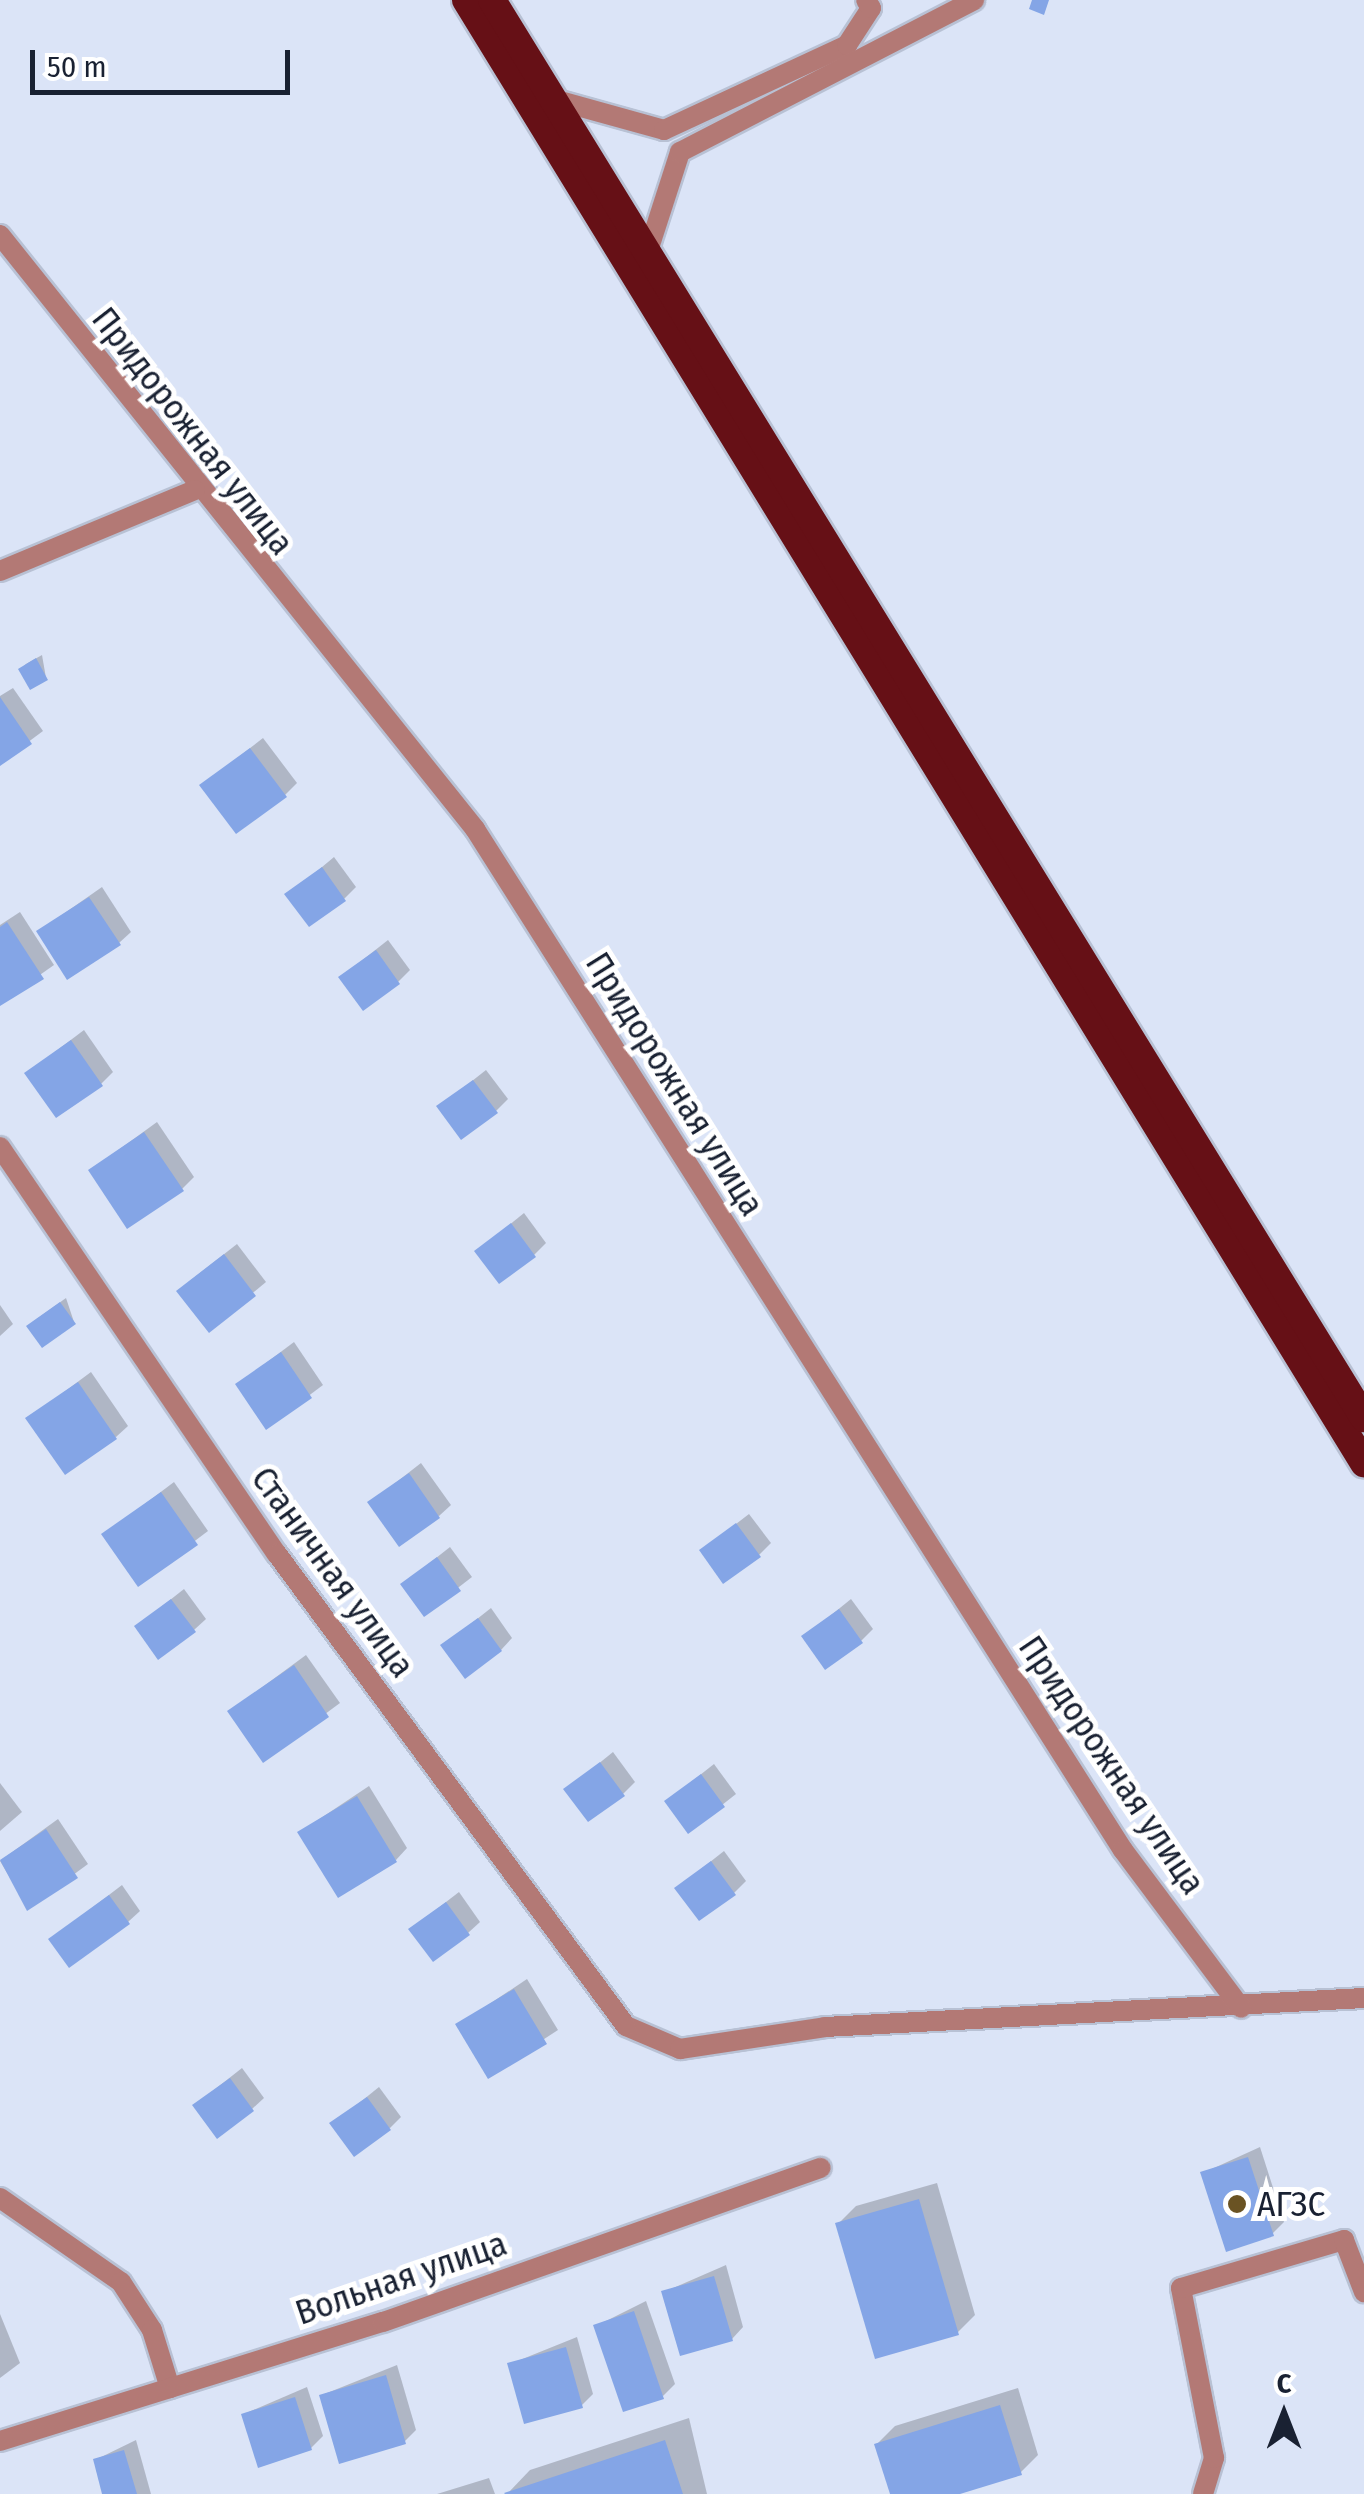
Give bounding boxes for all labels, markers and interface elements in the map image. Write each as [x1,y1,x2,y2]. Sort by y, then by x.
scale bar [35,30,295,92]
text: 50 m [47,49,107,85]
street label: Придорожная улица [83,299,303,563]
street label: Придорожная улица [577,945,773,1223]
street label: Станичная улица [243,1459,423,1685]
street label: Придорожная улица [1010,1628,1214,1902]
place label: АГЗС [1257,2183,1325,2225]
marker: АГЗС [1226,2193,1248,2215]
street label: Вольная улица [290,2222,512,2334]
north arrow [1234,2364,1334,2464]
text: С [1277,2367,1291,2400]

